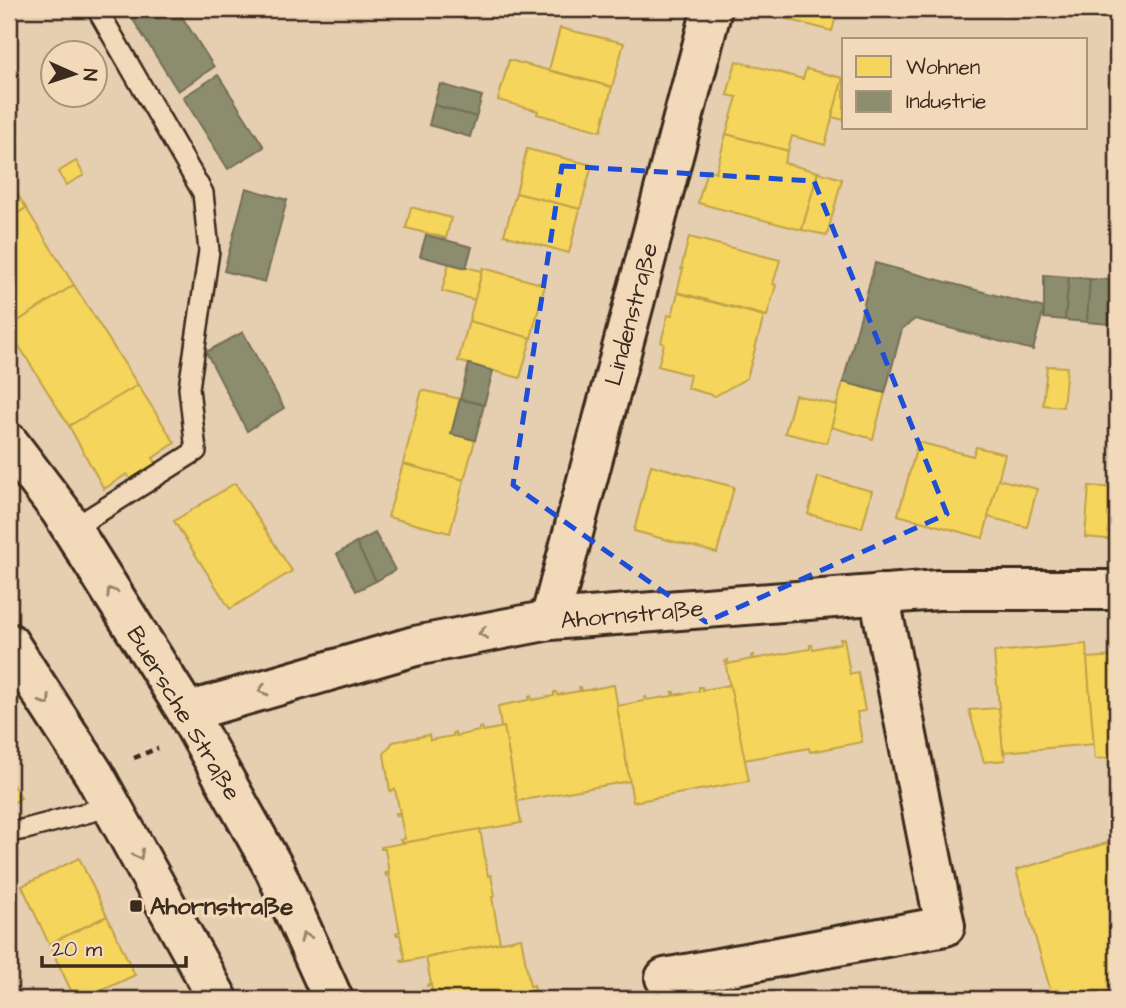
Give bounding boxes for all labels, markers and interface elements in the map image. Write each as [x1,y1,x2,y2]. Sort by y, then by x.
north arrow [38,38,108,108]
legend [842,38,1088,130]
text: Wohnen [906,53,980,82]
text: N [76,68,103,82]
text: Industrie [906,87,986,116]
street label: Lindenstraße [597,239,667,390]
one-way arrow [107,587,120,600]
street label: Ahornstraße [559,592,705,638]
street label: Buersche Straße [118,620,249,807]
one-way arrow [477,625,489,640]
one-way arrow [257,681,269,696]
one-way arrow [38,693,51,706]
one-way arrow [131,848,144,860]
place label: Ahornstraße [150,890,293,924]
marker: Ahornstraße [128,898,144,914]
scale bar [42,924,186,968]
one-way arrow [299,932,313,944]
text: 20 m [52,935,103,964]

